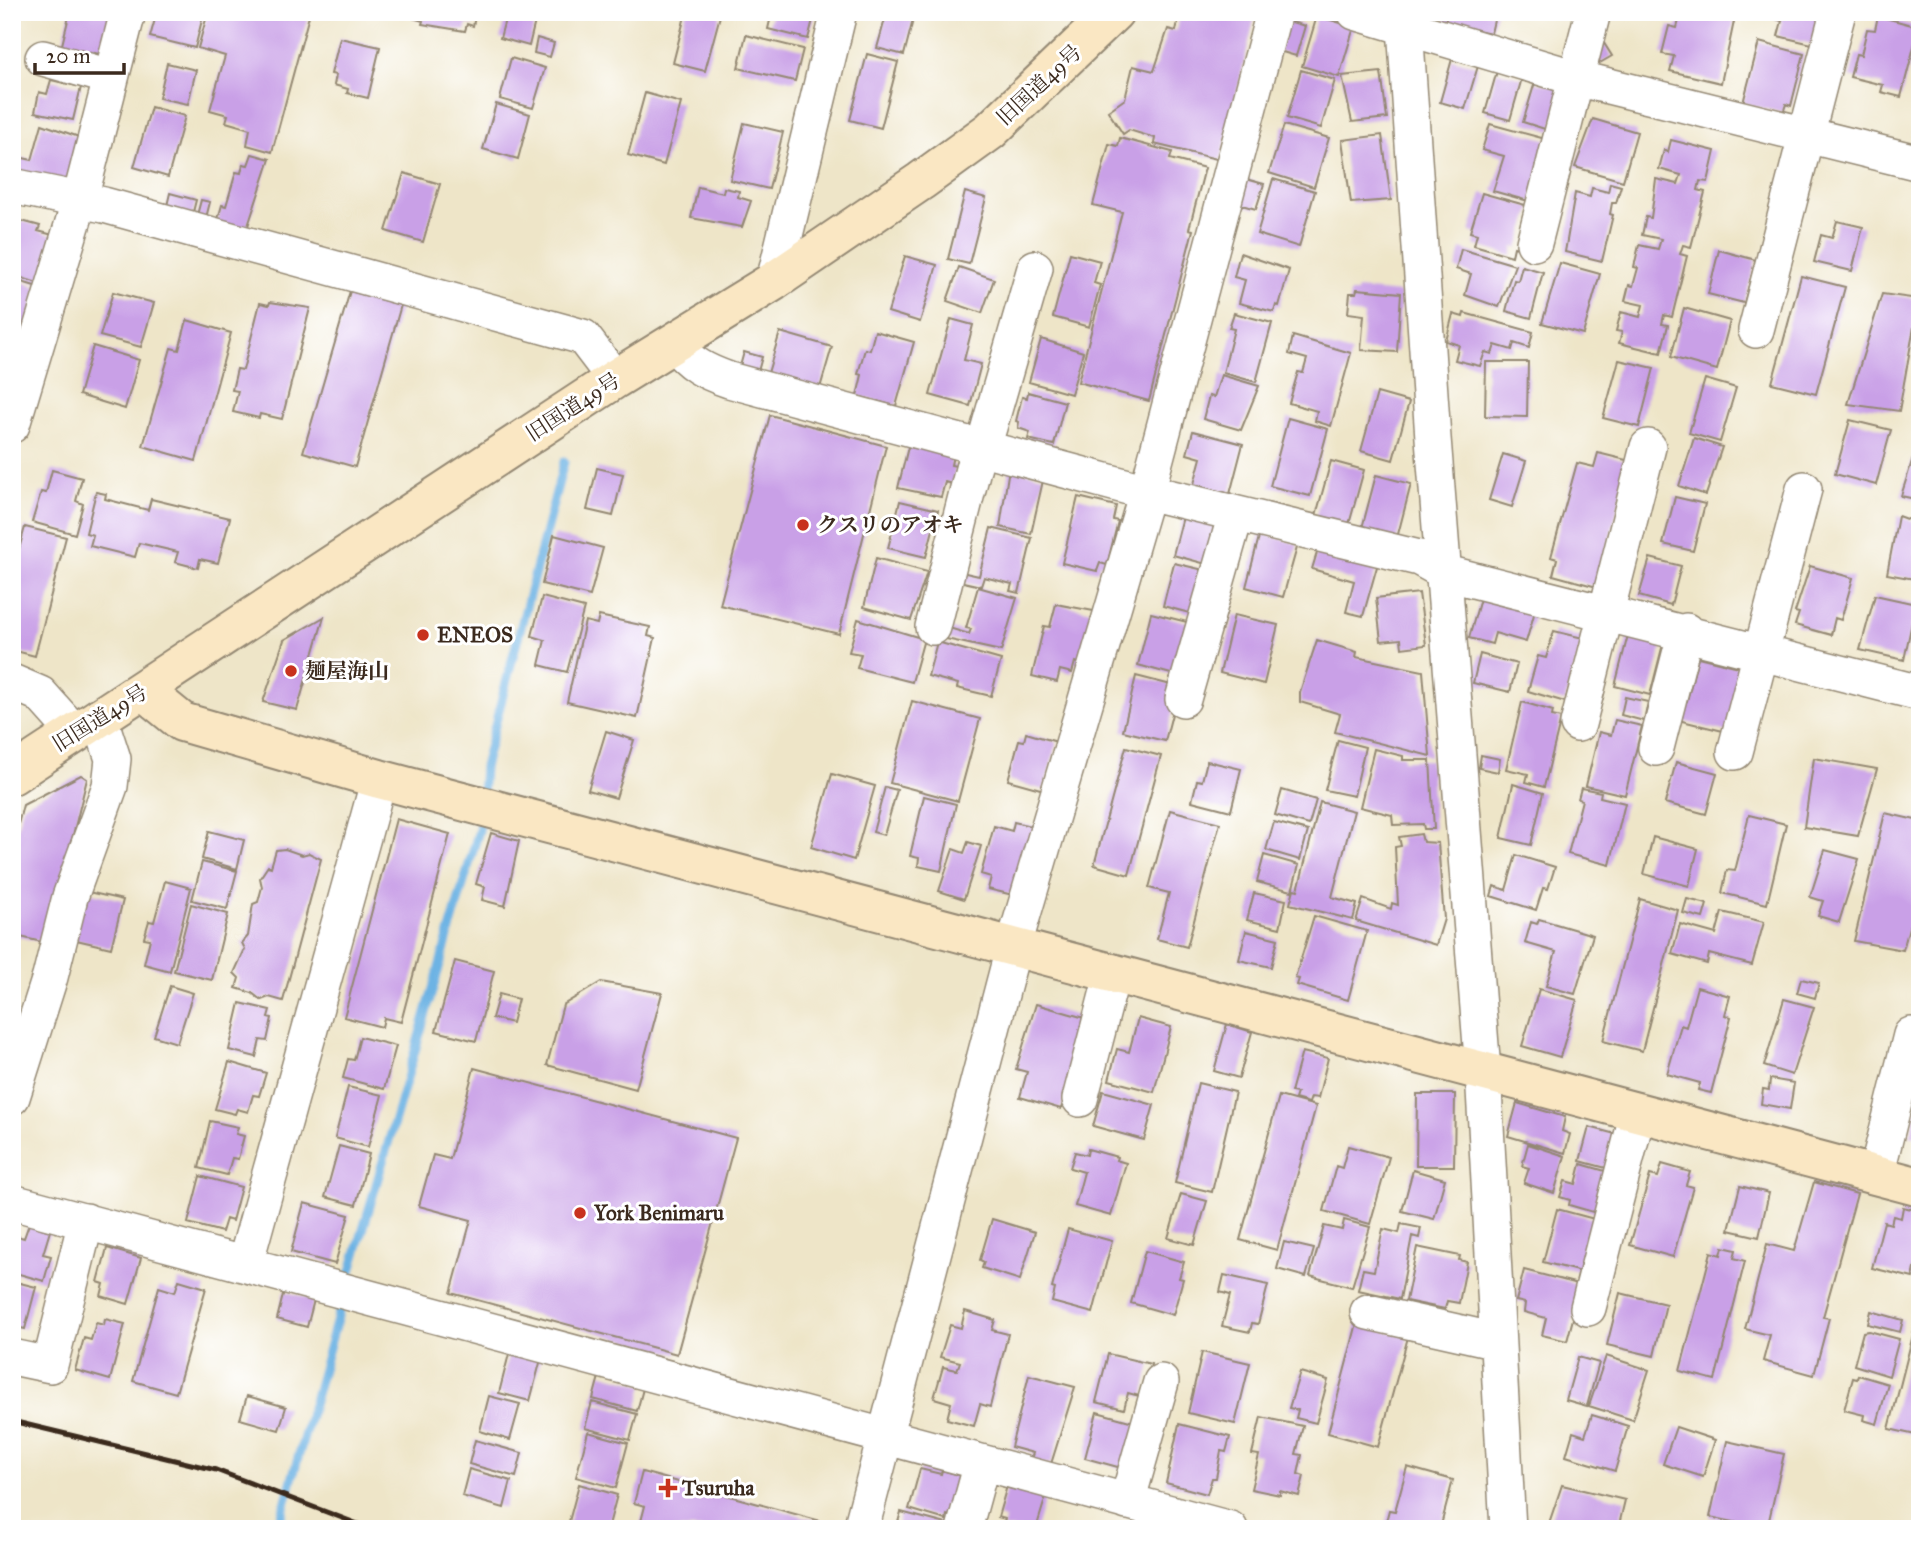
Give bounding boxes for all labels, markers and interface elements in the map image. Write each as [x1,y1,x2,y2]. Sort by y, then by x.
scale bar [35,32,124,76]
street label: 旧国道49号 [991,39,1087,131]
text: 20 m [46,43,91,69]
street label: 旧国道49号 [521,367,625,447]
place label: クスリのアオキ [817,512,964,538]
marker: クスリのアオキ [795,517,811,533]
place label: ENEOS [437,622,513,648]
marker: ENEOS [415,627,431,643]
place label: 麺屋海山 [305,658,389,684]
marker: 麺屋海山 [283,663,299,679]
street label: 旧国道49号 [48,679,152,757]
place label: York Benimaru [593,1200,725,1226]
marker: York Benimaru [572,1205,588,1221]
place label: Tsuruha [681,1475,755,1501]
marker: Tsuruha [660,1480,676,1496]

